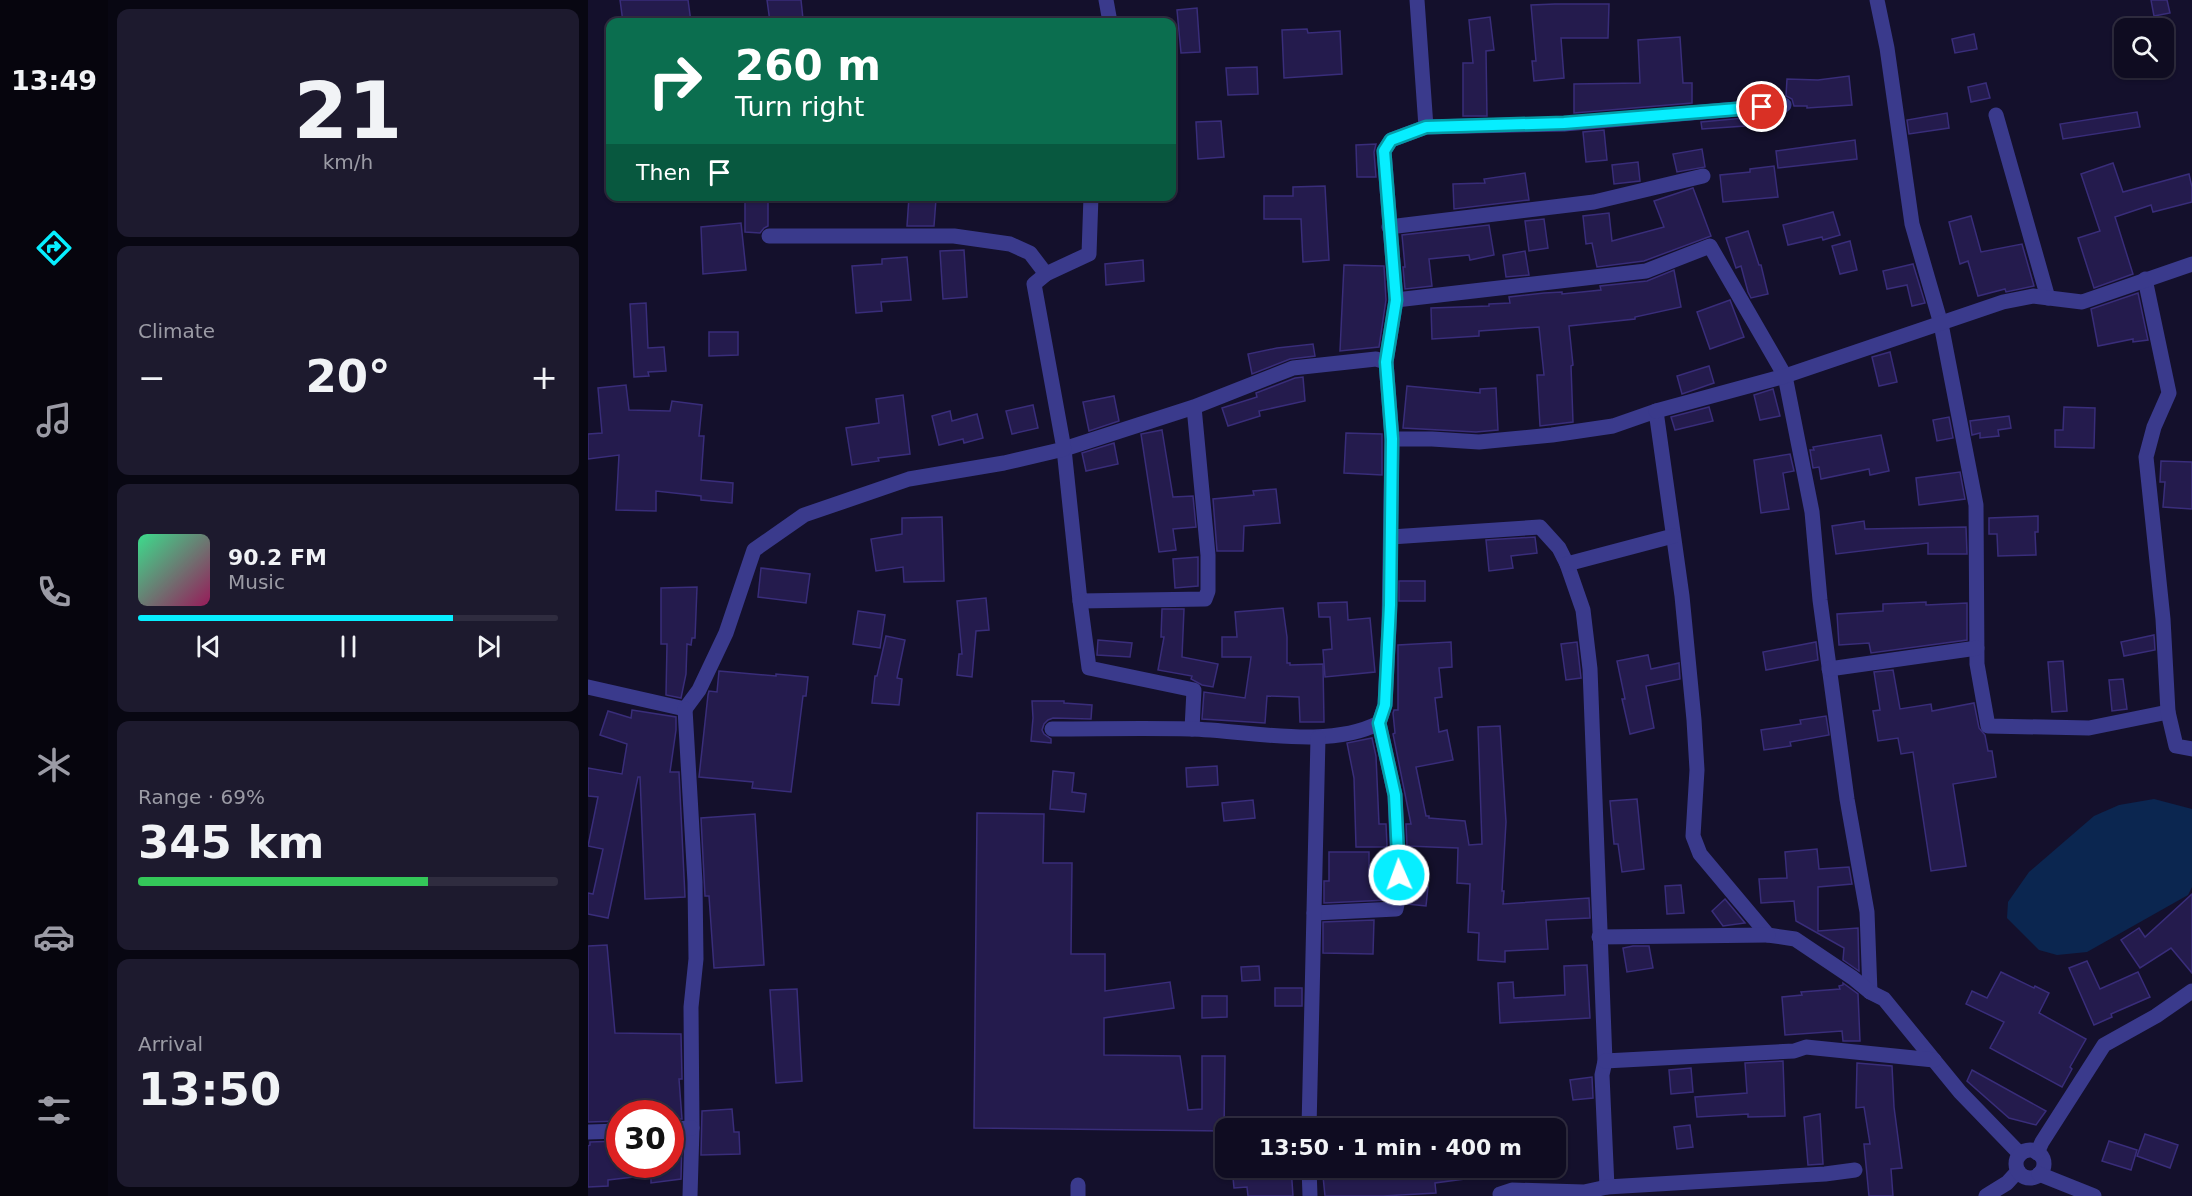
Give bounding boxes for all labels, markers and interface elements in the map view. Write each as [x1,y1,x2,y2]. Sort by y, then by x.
map controls [2114,18,2174,78]
button: search [2114,18,2174,78]
text: 260 m [735,41,881,90]
icon: right [636,42,714,120]
text: 13:49 [11,65,97,96]
text: 21 [294,66,402,156]
pin [1736,81,1787,132]
icon: arrive [1745,90,1778,123]
text: Turn right [735,91,864,122]
text: km/h [323,150,373,174]
icon: arrive [703,156,736,189]
text: Then [636,160,691,185]
icon: directions [33,227,75,269]
text: Climate [138,319,215,343]
text: 20° [305,350,391,403]
text: − [138,358,166,397]
text: + [530,358,558,397]
icon: music [33,399,75,441]
text: 90.2 FM [228,545,327,570]
text: Music [228,570,285,594]
icon: phone [33,571,75,613]
icon: previous [192,630,225,663]
icon: pause [332,630,365,663]
icon: next [472,630,505,663]
icon: climate [33,744,75,786]
text: Range · 69% [138,785,265,809]
text: 345 km [138,816,324,869]
position arrow [1367,843,1431,907]
icon: car [33,916,75,958]
text: Arrival [138,1032,203,1056]
text: 13:50 [138,1063,281,1116]
icon: filters [33,1089,75,1131]
speed limit sign: 30 [606,1100,684,1178]
text: 13:50 · 1 min · 400 m [1259,1135,1522,1160]

